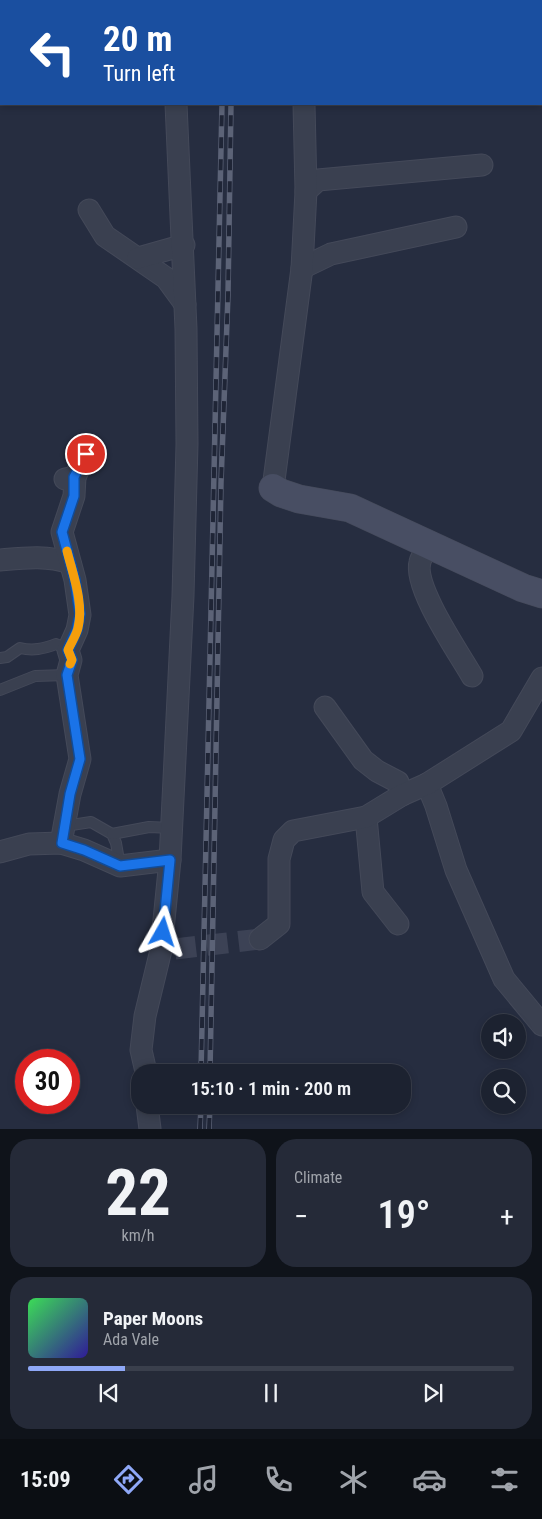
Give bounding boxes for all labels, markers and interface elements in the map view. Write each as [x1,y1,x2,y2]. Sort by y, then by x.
text: 20 m [103,19,172,60]
icon: left [20,20,85,85]
text: Turn left [103,61,175,86]
pin [65,433,107,475]
icon: arrive [72,440,100,468]
position arrow [136,905,188,957]
map controls [481,1014,526,1114]
button: sound [481,1014,526,1059]
speed limit sign: 30 [15,1049,80,1114]
button: search [481,1069,526,1114]
text: 15:10 · 1 min · 200 m [191,1077,351,1100]
text: 22 [105,1155,171,1231]
text: Climate [294,1168,342,1187]
text: 19° [378,1193,430,1237]
text: − [294,1200,308,1233]
text: + [500,1200,514,1233]
text: km/h [122,1226,154,1245]
text: Paper Moons [103,1307,203,1330]
text: Ada Vale [103,1330,159,1349]
icon: previous [95,1379,123,1407]
icon: pause [257,1379,285,1407]
icon: next [419,1379,447,1407]
icon: directions [111,1462,146,1497]
icon: music [186,1462,221,1497]
icon: phone [261,1462,296,1497]
icon: climate [336,1462,371,1497]
icon: car [412,1462,447,1497]
icon: filters [487,1462,522,1497]
text: 15:09 [20,1467,71,1492]

